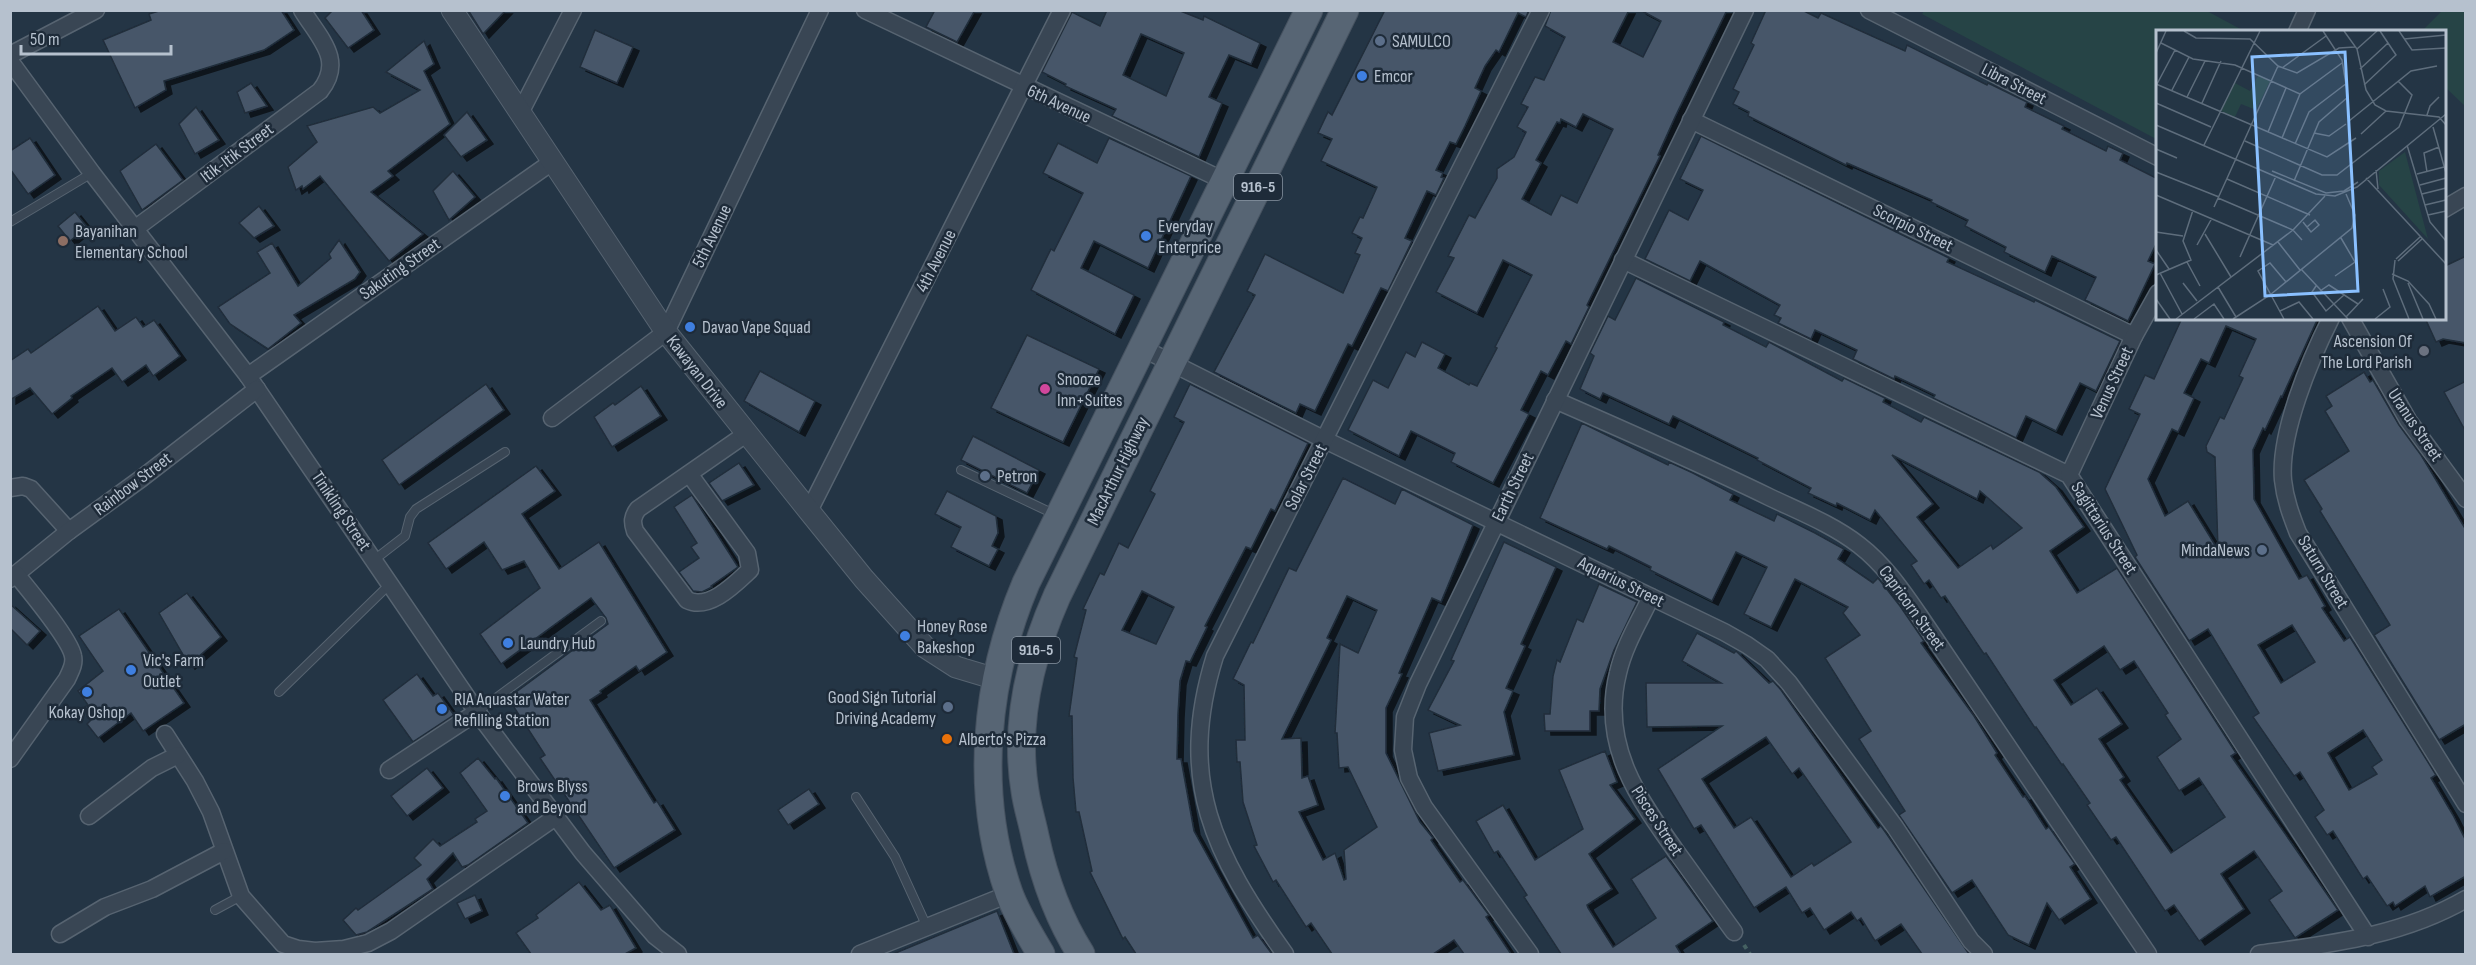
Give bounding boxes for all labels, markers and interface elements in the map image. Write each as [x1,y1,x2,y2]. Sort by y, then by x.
scale bar [21,18,171,56]
text: 50 m [30,29,60,50]
inset map [2156,30,2446,320]
place label: SAMULCO [1392,31,1451,52]
marker: SAMULCO [1373,34,1387,48]
street label: Libra Street [1978,59,2050,110]
place label: Emcor [1374,66,1413,87]
marker: Emcor [1355,69,1369,83]
street label: 6th Avenue [1024,80,1094,128]
street label: Itik-Itik Street [196,118,278,187]
road number: 916-5 [1234,174,1282,200]
street label: Scorpio Street [1869,200,1957,257]
street label: 5th Avenue [688,201,736,271]
place label: Everyday Enterprice [1158,216,1221,258]
place label: Bayanihan Elementary School [75,221,188,263]
street label: 4th Avenue [911,226,961,296]
marker: Everyday Enterprice [1139,229,1153,243]
street label: Sakuting Street [356,233,445,304]
marker: Bayanihan Elementary School [56,234,70,248]
place label: Davao Vape Squad [702,317,811,338]
marker: Davao Vape Squad [683,320,697,334]
street label: Kawayan Drive [662,331,732,413]
place label: Ascension Of The Lord Parish [2321,331,2413,373]
street label: Venus Street [2086,343,2138,422]
marker: Ascension Of The Lord Parish [2417,344,2431,358]
place label: Snooze Inn+Suites [1057,369,1122,411]
marker: Snooze Inn+Suites [1038,382,1052,396]
street label: Uranus Street [2383,385,2447,466]
street label: MacArthur Highway [1083,413,1153,529]
street label: Solar Street [1280,440,1332,514]
street label: Rainbow Street [90,448,176,520]
street label: Earth Street [1487,449,1539,525]
place label: Petron [997,466,1037,487]
street label: Tinikling Street [307,467,376,555]
marker: Petron [978,469,992,483]
street label: Sagittarius Street [2066,478,2142,579]
street label: Saturn Street [2293,532,2353,613]
place label: MindaNews [2181,540,2250,561]
marker: MindaNews [2255,543,2269,557]
street label: Aquarius Street [1574,552,1668,612]
street label: Capricorn Street [1874,562,1950,655]
place label: Honey Rose Bakeshop [917,616,988,658]
marker: Honey Rose Bakeshop [898,629,912,643]
place label: Laundry Hub [520,633,596,654]
marker: Laundry Hub [501,636,515,650]
road number: 916-5 [1012,637,1060,663]
place label: Vic's Farm Outlet [143,650,204,692]
marker: Vic's Farm Outlet [124,663,138,677]
marker: Kokay Oshop [80,685,94,699]
place label: Good Sign Tutorial Driving Academy [828,687,936,729]
place label: RIA Aquastar Water Refilling Station [454,689,569,731]
marker: Good Sign Tutorial Driving Academy [941,700,955,714]
place label: Kokay Oshop [49,702,125,723]
marker: RIA Aquastar Water Refilling Station [435,702,449,716]
place label: Alberto's Pizza [958,729,1046,750]
marker: Alberto's Pizza [940,732,954,746]
place label: Brows Blyss and Beyond [517,776,588,818]
street label: Pisces Street [1627,782,1688,860]
marker: Brows Blyss and Beyond [498,789,512,803]

